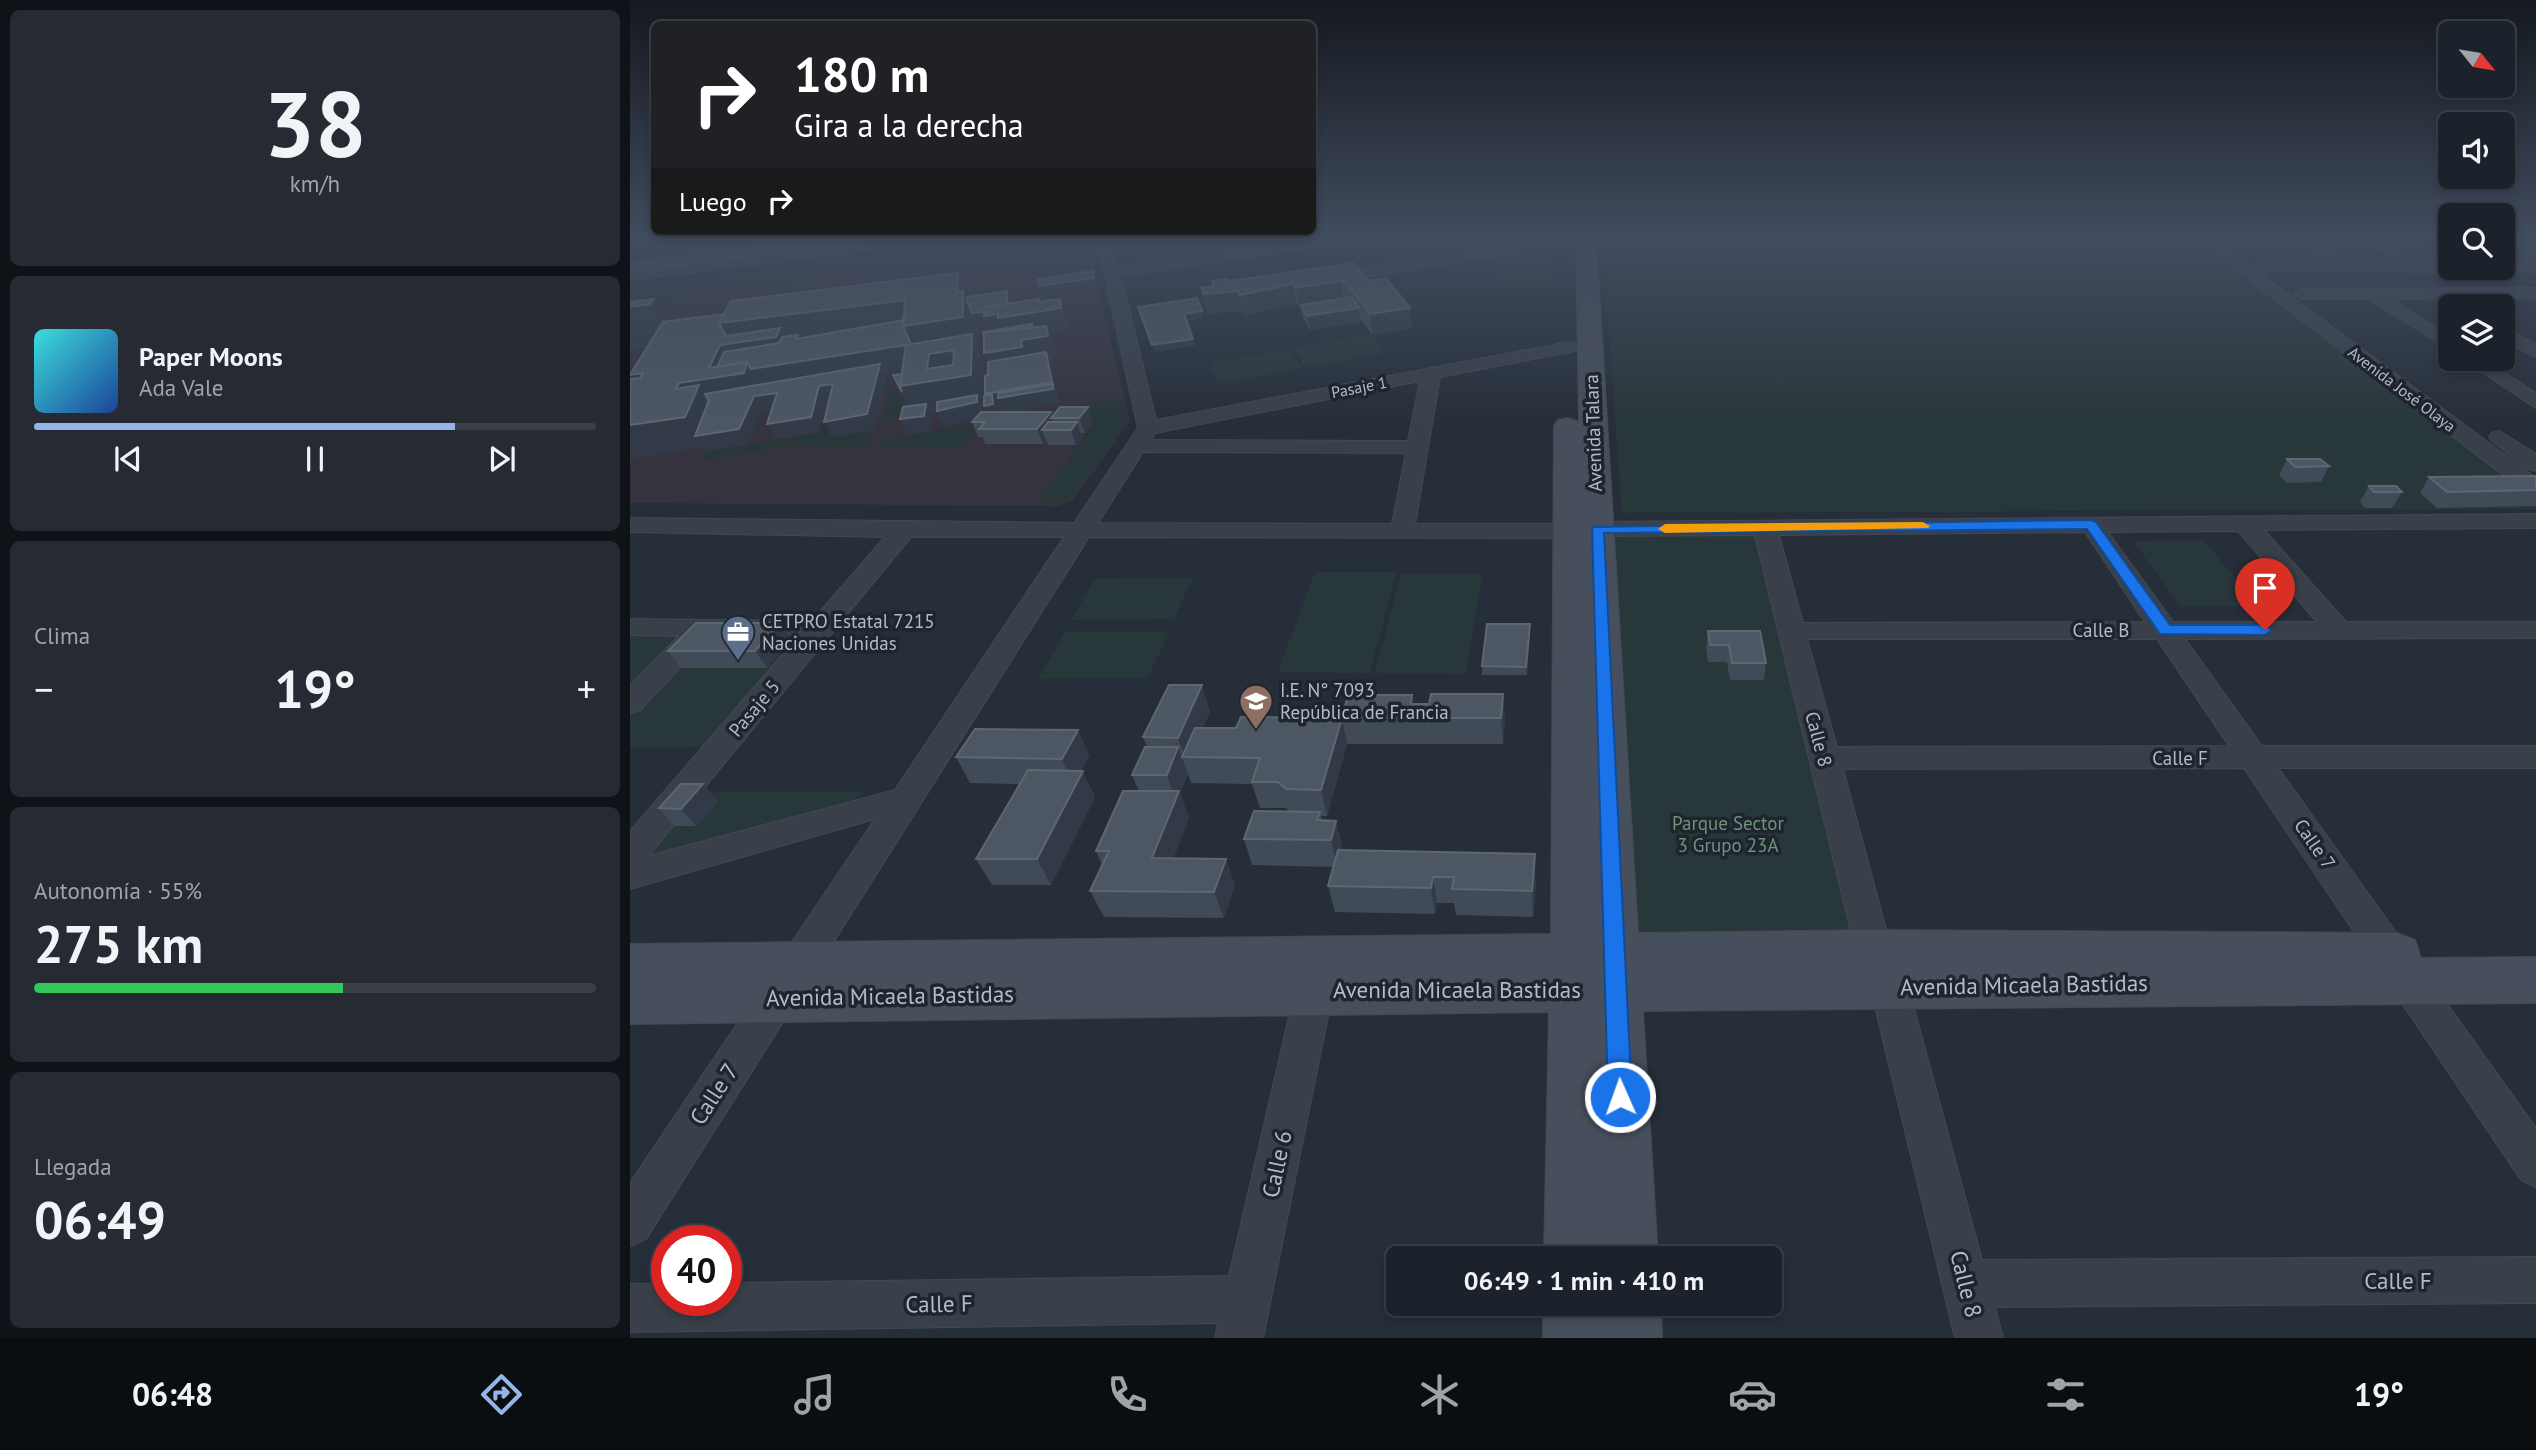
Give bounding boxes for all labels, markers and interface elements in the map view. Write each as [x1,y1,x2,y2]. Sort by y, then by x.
north arrow [2438,21,2515,98]
map controls [2438,21,2515,371]
text: 180 m [794,42,929,106]
icon: right [679,49,770,140]
text: 38 [263,64,367,182]
text: Gira a la derecha [794,104,1024,146]
button: sound [2438,112,2515,189]
text: km/h [290,169,340,198]
icon: right [761,182,799,220]
text: Luego [679,185,747,218]
button: search [2438,203,2515,280]
button: layers [2438,294,2515,371]
text: Paper Moons [139,340,283,373]
street label: Avenida José Olaya [2344,342,2460,436]
street label: Pasaje 1 [1329,372,1389,402]
text: Ada Vale [139,373,223,402]
street label: Avenida Talara [1579,374,1607,492]
icon: previous [109,440,147,478]
icon: pause [296,440,334,478]
icon: next [483,440,521,478]
pin [2235,558,2295,630]
icon: arrive [2246,569,2284,607]
place label: CETPRO Estatal 7215 Naciones Unidas [762,609,935,655]
office icon: CETPRO Estatal 7215 Naciones Unidas [719,613,757,662]
street label: Calle B [2073,618,2129,642]
text: Clima [34,621,90,650]
text: 19° [274,655,356,722]
text: − [34,664,53,713]
text: + [577,664,596,713]
street label: Pasaje 5 [723,675,785,741]
place label: I.E. N° 7093 República de Francia [1280,678,1449,724]
school or university icon: I.E. N° 7093 República de Francia [1237,682,1275,731]
street label: Calle 8 [1800,709,1838,769]
street label: Calle F [2152,746,2208,770]
park label: Parque Sector 3 Grupo 23A [1672,811,1785,857]
street label: Calle 7 [2289,814,2341,874]
text: Autonomía · 55% [34,876,202,905]
text: 275 km [34,910,203,977]
street label: Avenida Micaela Bastidas [1900,968,2148,1001]
street label: Avenida Micaela Bastidas [1333,975,1581,1004]
street label: Avenida Micaela Bastidas [766,979,1014,1012]
street label: Calle 7 [683,1057,744,1130]
position arrow [1583,1060,1657,1134]
street label: Calle 6 [1255,1128,1298,1200]
text: Llegada [34,1152,112,1181]
text: 06:49 [34,1186,166,1253]
speed limit sign: 40 [651,1225,742,1316]
street label: Calle 8 [1944,1247,1989,1320]
text: 06:49 · 1 min · 410 m [1464,1264,1704,1297]
street label: Calle F [2364,1266,2432,1295]
street label: Calle F [905,1288,973,1319]
icon: directions [477,1370,526,1419]
icon: music [790,1370,839,1419]
icon: phone [1103,1370,1152,1419]
icon: climate [1415,1370,1464,1419]
icon: car [1728,1370,1777,1419]
icon: filters [2041,1370,2090,1419]
text: 06:48 [132,1373,213,1415]
text: 19° [2354,1373,2404,1415]

